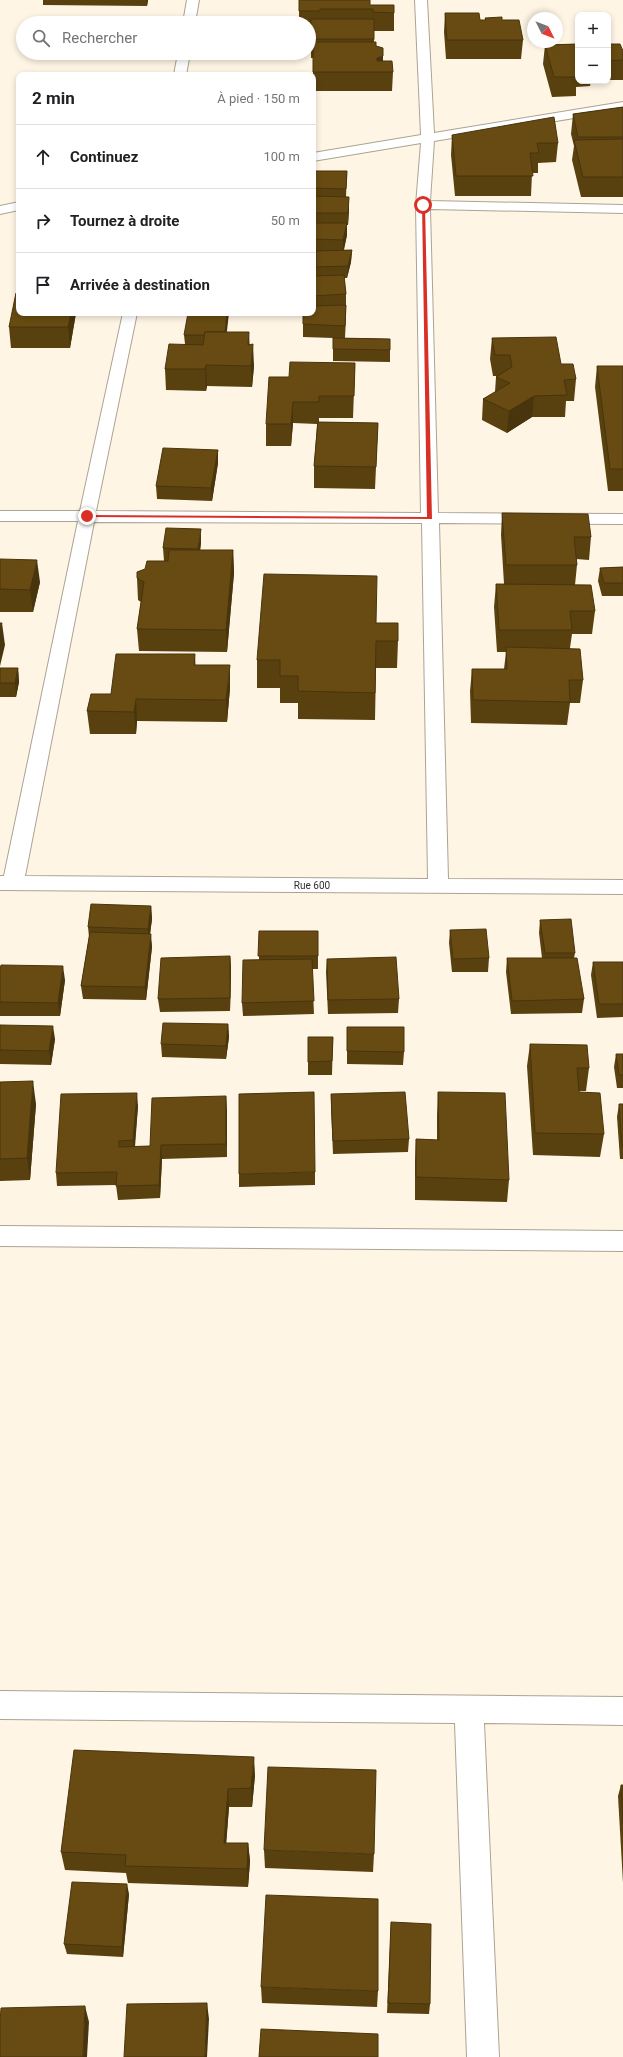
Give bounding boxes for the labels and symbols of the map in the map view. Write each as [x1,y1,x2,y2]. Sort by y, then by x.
north arrow [527,12,563,48]
route start [414,196,432,214]
route end [78,507,96,525]
street label: Rue 600 [294,880,331,891]

